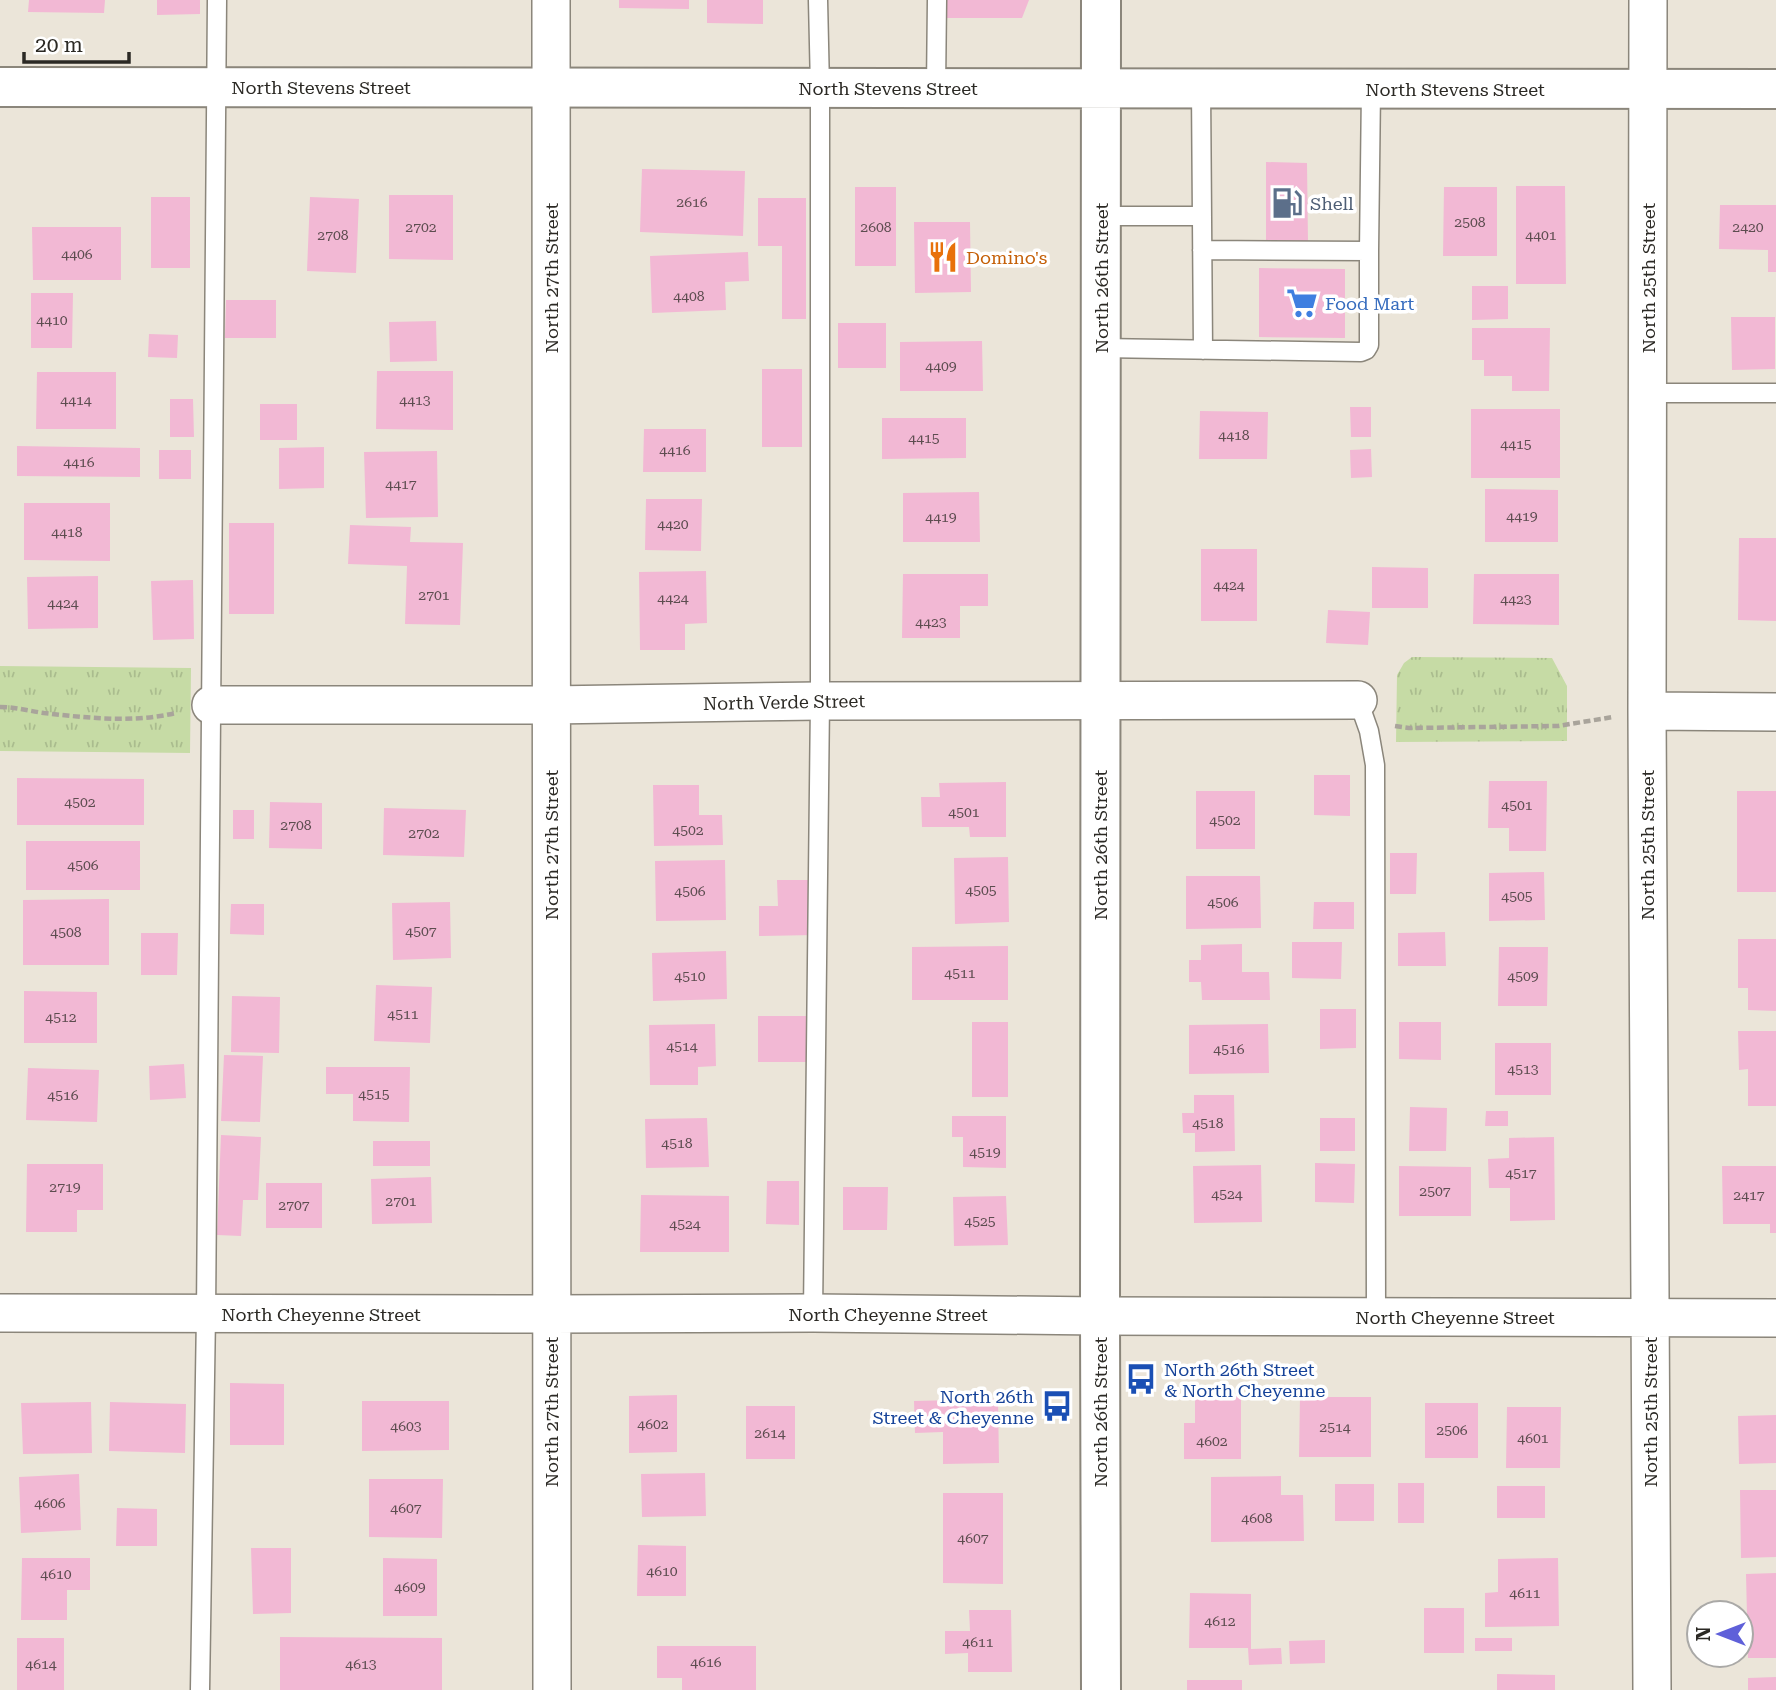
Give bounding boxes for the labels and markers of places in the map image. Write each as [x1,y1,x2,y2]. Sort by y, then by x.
fuel station icon: Shell [1270,186,1304,220]
place label: Shell [1310,193,1354,214]
restaurant icon: Domino's [926,240,960,274]
place label: Domino's [966,247,1047,268]
supermarket icon: Food Mart [1285,286,1319,320]
place label: Food Mart [1325,293,1415,314]
place label: North 26th Street & North Cheyenne [1164,1359,1325,1401]
bus stop icon: North 26th Street & North Cheyenne [1124,1362,1158,1396]
place label: North 26th Street & Cheyenne [872,1386,1034,1428]
bus stop icon: North 26th Street & Cheyenne [1040,1389,1074,1423]

